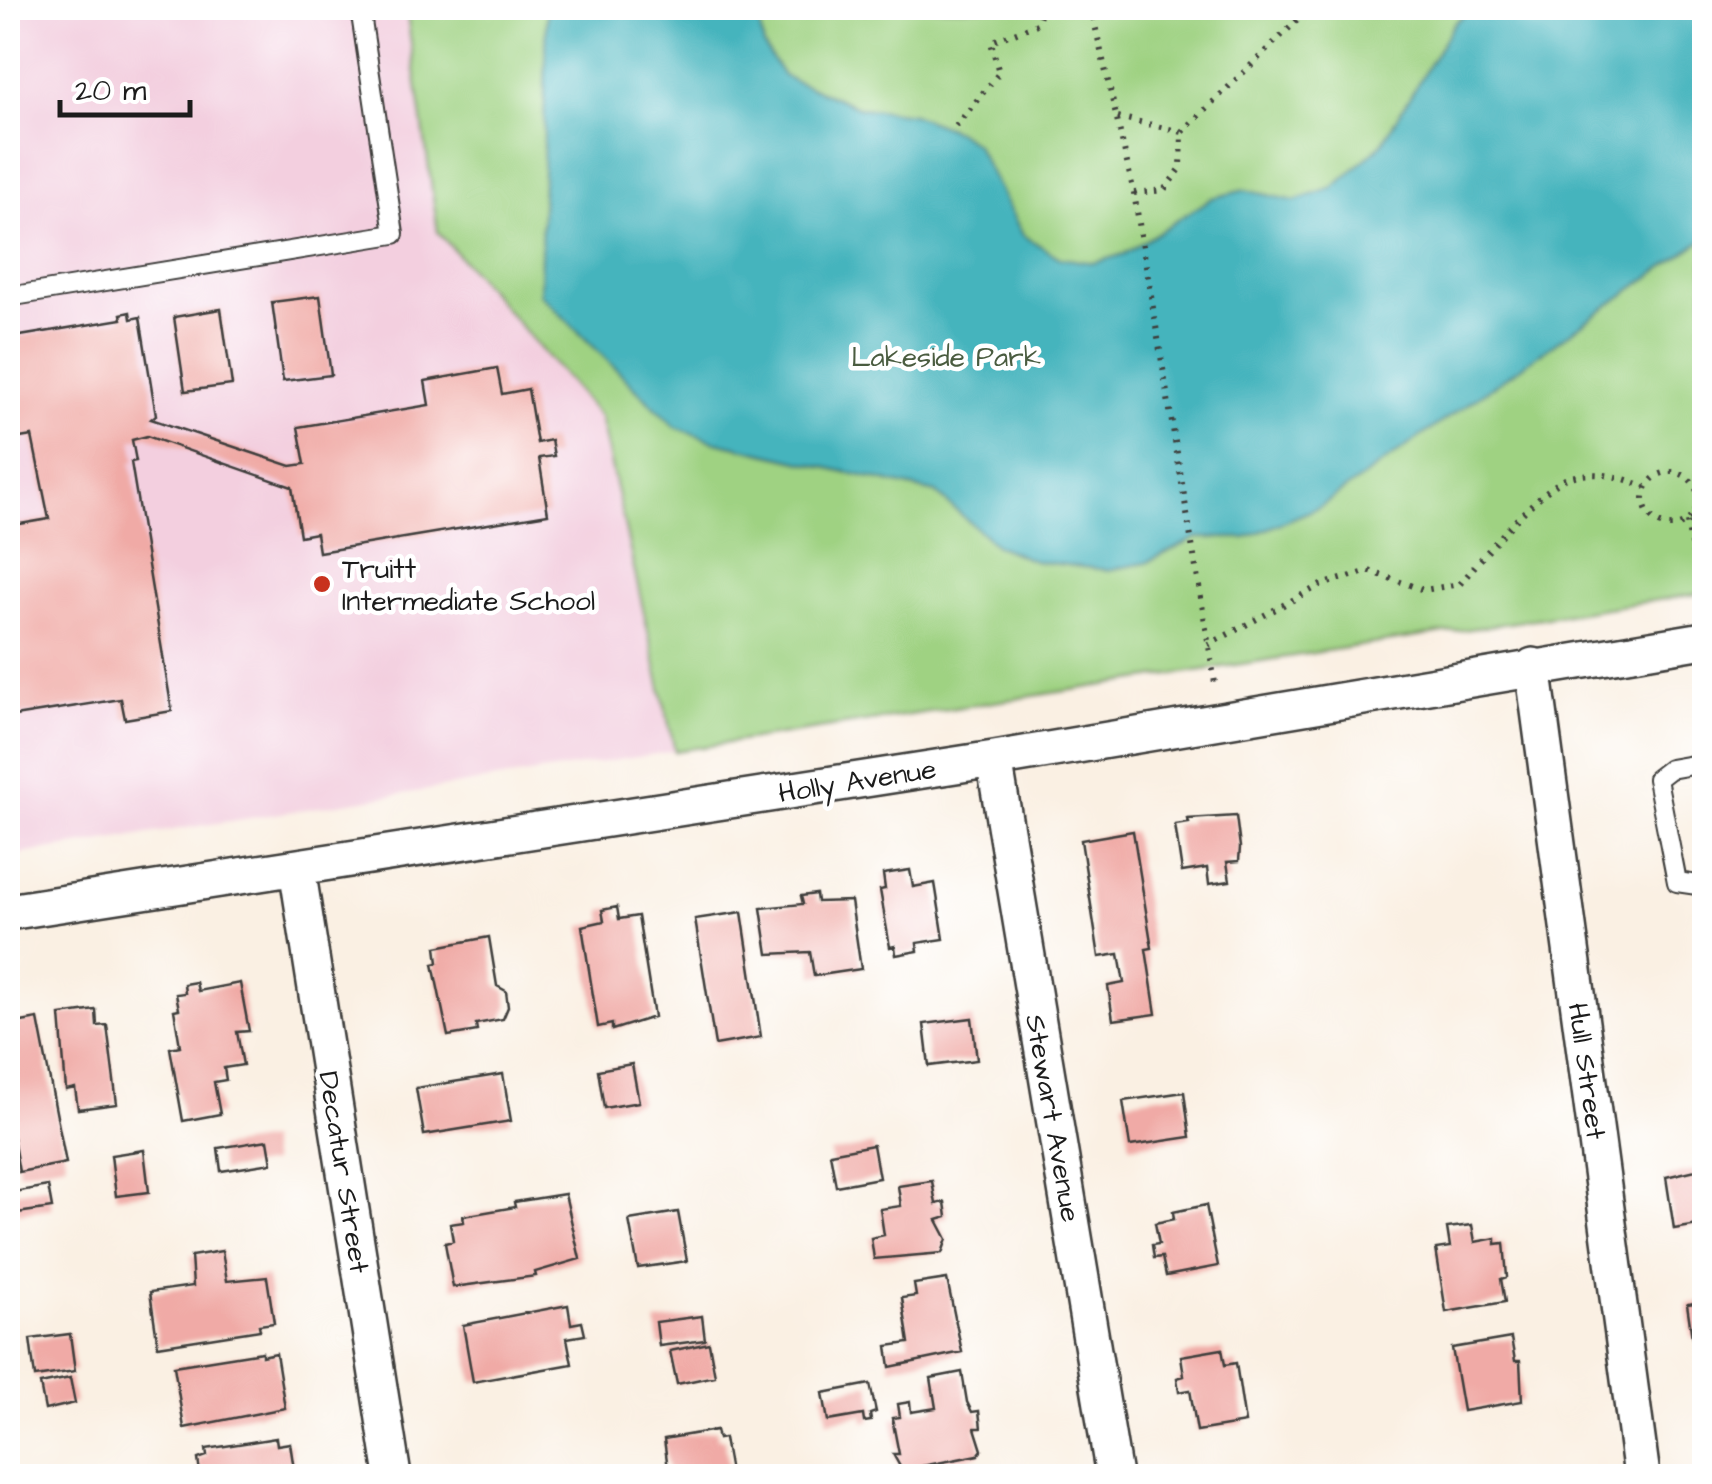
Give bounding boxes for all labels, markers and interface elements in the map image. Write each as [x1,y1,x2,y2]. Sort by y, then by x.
scale bar [60,55,190,117]
text: 20 m [75,70,147,112]
park label: Lakeside Park [851,338,1041,377]
place label: Truitt Intermediate School [342,550,595,621]
marker: Truitt Intermediate School [311,573,333,595]
street label: Holly Avenue [776,750,939,815]
street label: Hull Street [1558,1000,1615,1143]
street label: Stewart Avenue [1015,1011,1090,1225]
street label: Decatur Street [308,1069,379,1277]

